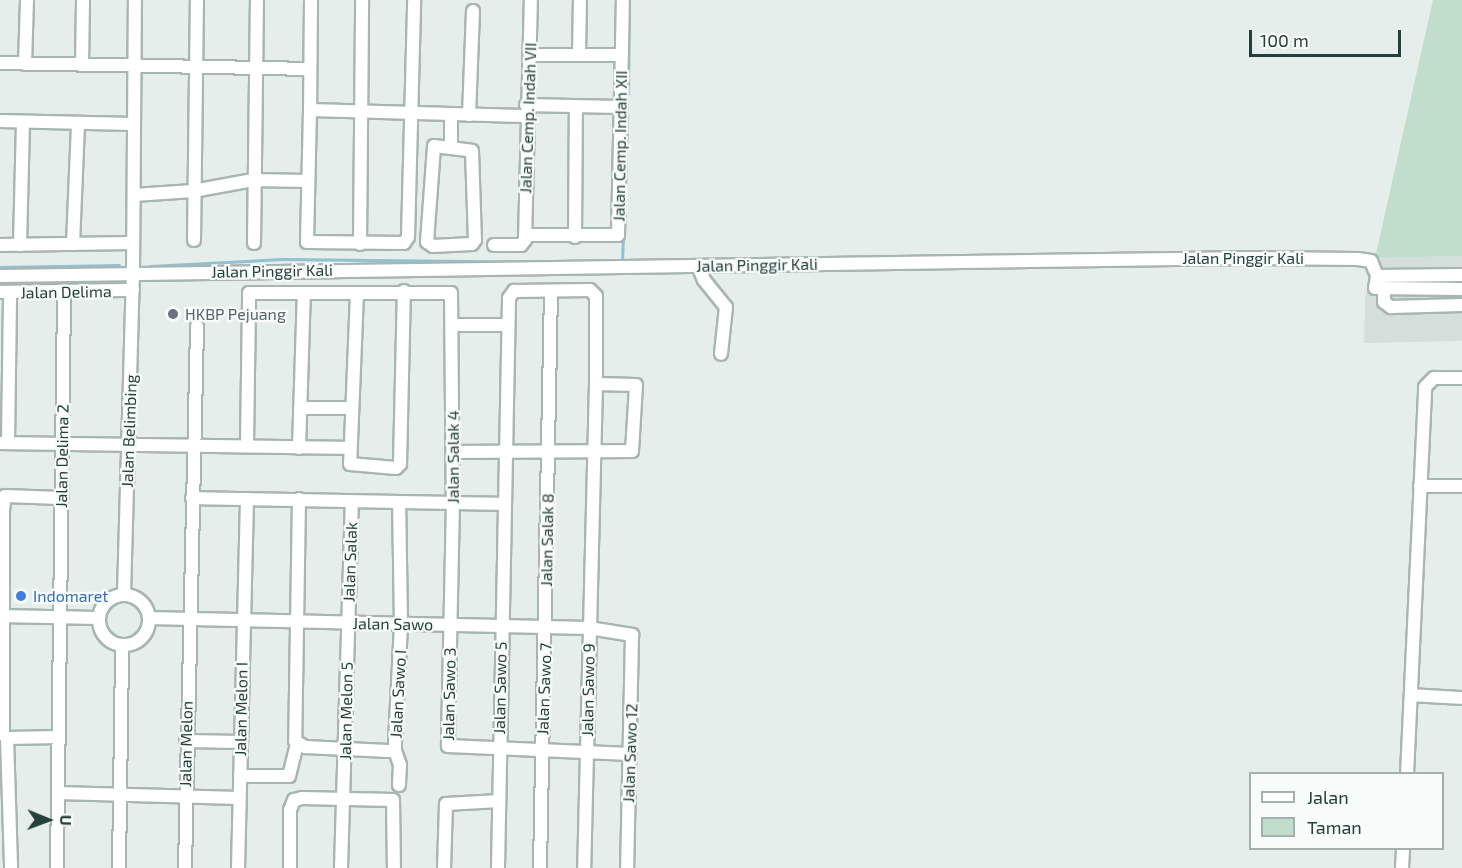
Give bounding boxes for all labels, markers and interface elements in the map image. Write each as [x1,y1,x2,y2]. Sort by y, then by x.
scale bar [1252,18,1404,56]
text: 100 m [1260,29,1309,51]
street label: Jalan Cemp. Indah VII [516,42,540,194]
street label: Jalan Cemp. Indah XII [609,70,631,222]
street label: Jalan Pinggir Kali [1182,248,1304,268]
street label: Jalan Pinggir Kali [696,254,818,276]
street label: Jalan Pinggir Kali [211,260,333,282]
street label: Jalan Delima [20,282,112,302]
place label: HKBP Pejuang [185,304,286,324]
marker: HKBP Pejuang [166,307,180,321]
street label: Jalan Belimbing [117,374,141,488]
street label: Jalan Delima 2 [51,404,73,508]
street label: Jalan Salak 4 [443,410,463,504]
street label: Jalan Salak 8 [537,493,557,587]
street label: Jalan Salak [339,522,361,602]
place label: Indomaret [33,586,108,606]
marker: Indomaret [14,589,28,603]
street label: Jalan Sawo [353,614,433,634]
street label: Jalan Sawo 5 [490,641,510,735]
street label: Jalan Sawo 7 [533,643,555,735]
street label: Jalan Sawo 9 [578,643,598,737]
street label: Jalan Sawo 3 [439,647,459,741]
street label: Jalan Sawo I [386,649,410,739]
street label: Jalan Melon I [231,662,251,756]
street label: Jalan Melon 5 [336,662,356,760]
street label: Jalan Melon [176,701,196,787]
street label: Jalan Sawo 12 [619,703,641,803]
legend [1249,772,1444,850]
text: Jalan [1307,786,1349,808]
north arrow [18,790,78,850]
text: U [57,815,76,826]
text: Taman [1307,816,1362,838]

